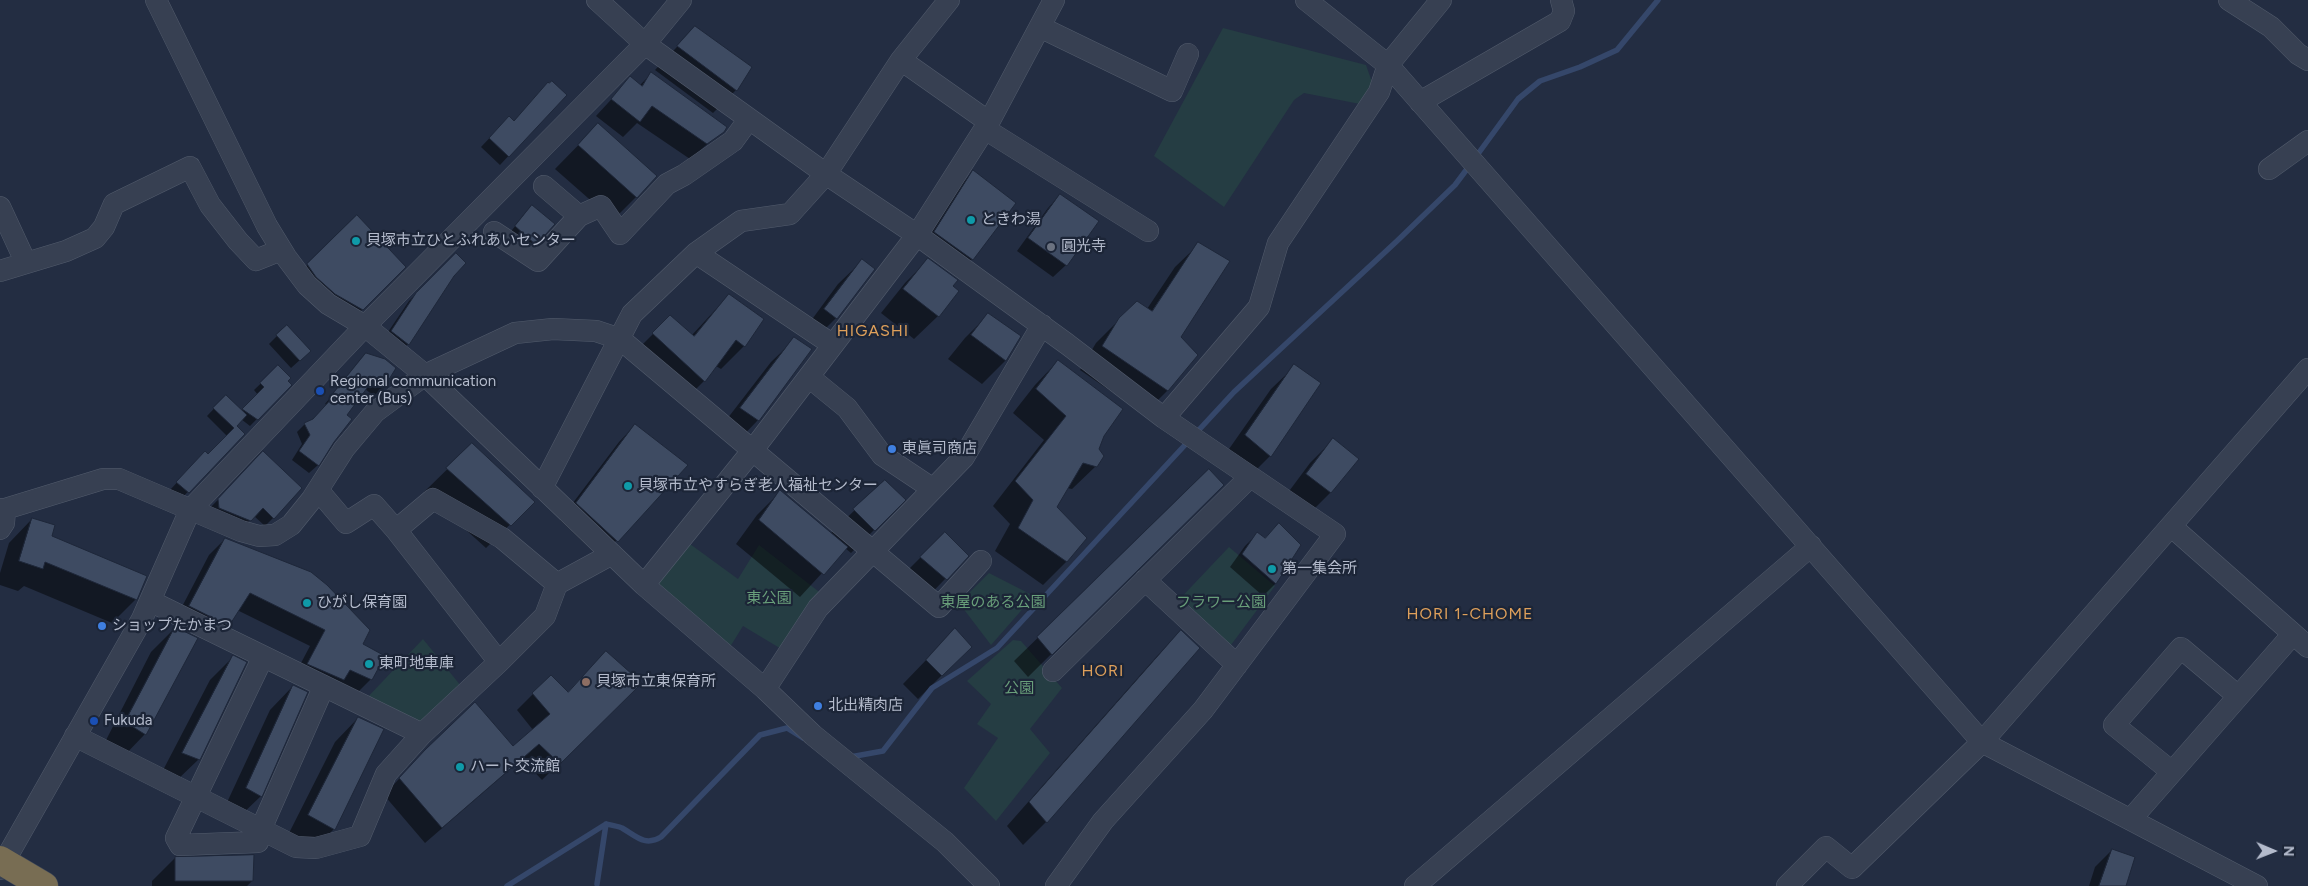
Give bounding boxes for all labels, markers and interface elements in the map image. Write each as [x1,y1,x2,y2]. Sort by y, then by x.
place label: ときわ湯 [981,211,1041,229]
marker: ときわ湯 [965,214,977,226]
place label: 貝塚市立ひとふれあいセンター [366,232,576,250]
marker: 貝塚市立ひとふれあいセンター [350,235,362,247]
place label: 圓光寺 [1061,238,1106,256]
marker: 圓光寺 [1045,241,1057,253]
district label: HIGASHI [836,321,910,341]
place label: Regional communication center (Bus) [330,373,496,408]
marker: Regional communication center (Bus) [314,385,326,397]
place label: 東眞司商店 [902,440,977,458]
marker: 東眞司商店 [886,443,898,455]
place label: 貝塚市立やすらぎ老人福祉センター [638,477,878,495]
marker: 貝塚市立やすらぎ老人福祉センター [622,480,634,492]
place label: 第一集会所 [1282,560,1357,578]
marker: 第一集会所 [1266,563,1278,575]
park label: 東公園 [747,590,791,608]
place label: ひがし保育園 [317,594,407,612]
park label: 東屋のある公園 [941,594,1045,612]
park label: フラワー公園 [1176,594,1266,612]
marker: ひがし保育園 [301,597,313,609]
district label: HORI 1-CHOME [1405,604,1535,624]
place label: ショップたかまつ [112,617,232,635]
marker: ショップたかまつ [96,620,108,632]
place label: 東町地車庫 [379,655,454,673]
marker: 東町地車庫 [363,658,375,670]
district label: HORI [1081,661,1125,681]
place label: 貝塚市立東保育所 [596,673,716,691]
marker: 貝塚市立東保育所 [580,676,592,688]
park label: 公園 [1004,680,1034,698]
place label: 北出精肉店 [828,697,903,715]
marker: 北出精肉店 [812,700,824,712]
place label: Fukuda [104,712,152,730]
marker: Fukuda [88,715,100,727]
place label: ハート交流館 [470,758,560,776]
marker: ハート交流館 [454,761,466,773]
north arrow [2248,826,2298,876]
text: N [2280,846,2297,857]

